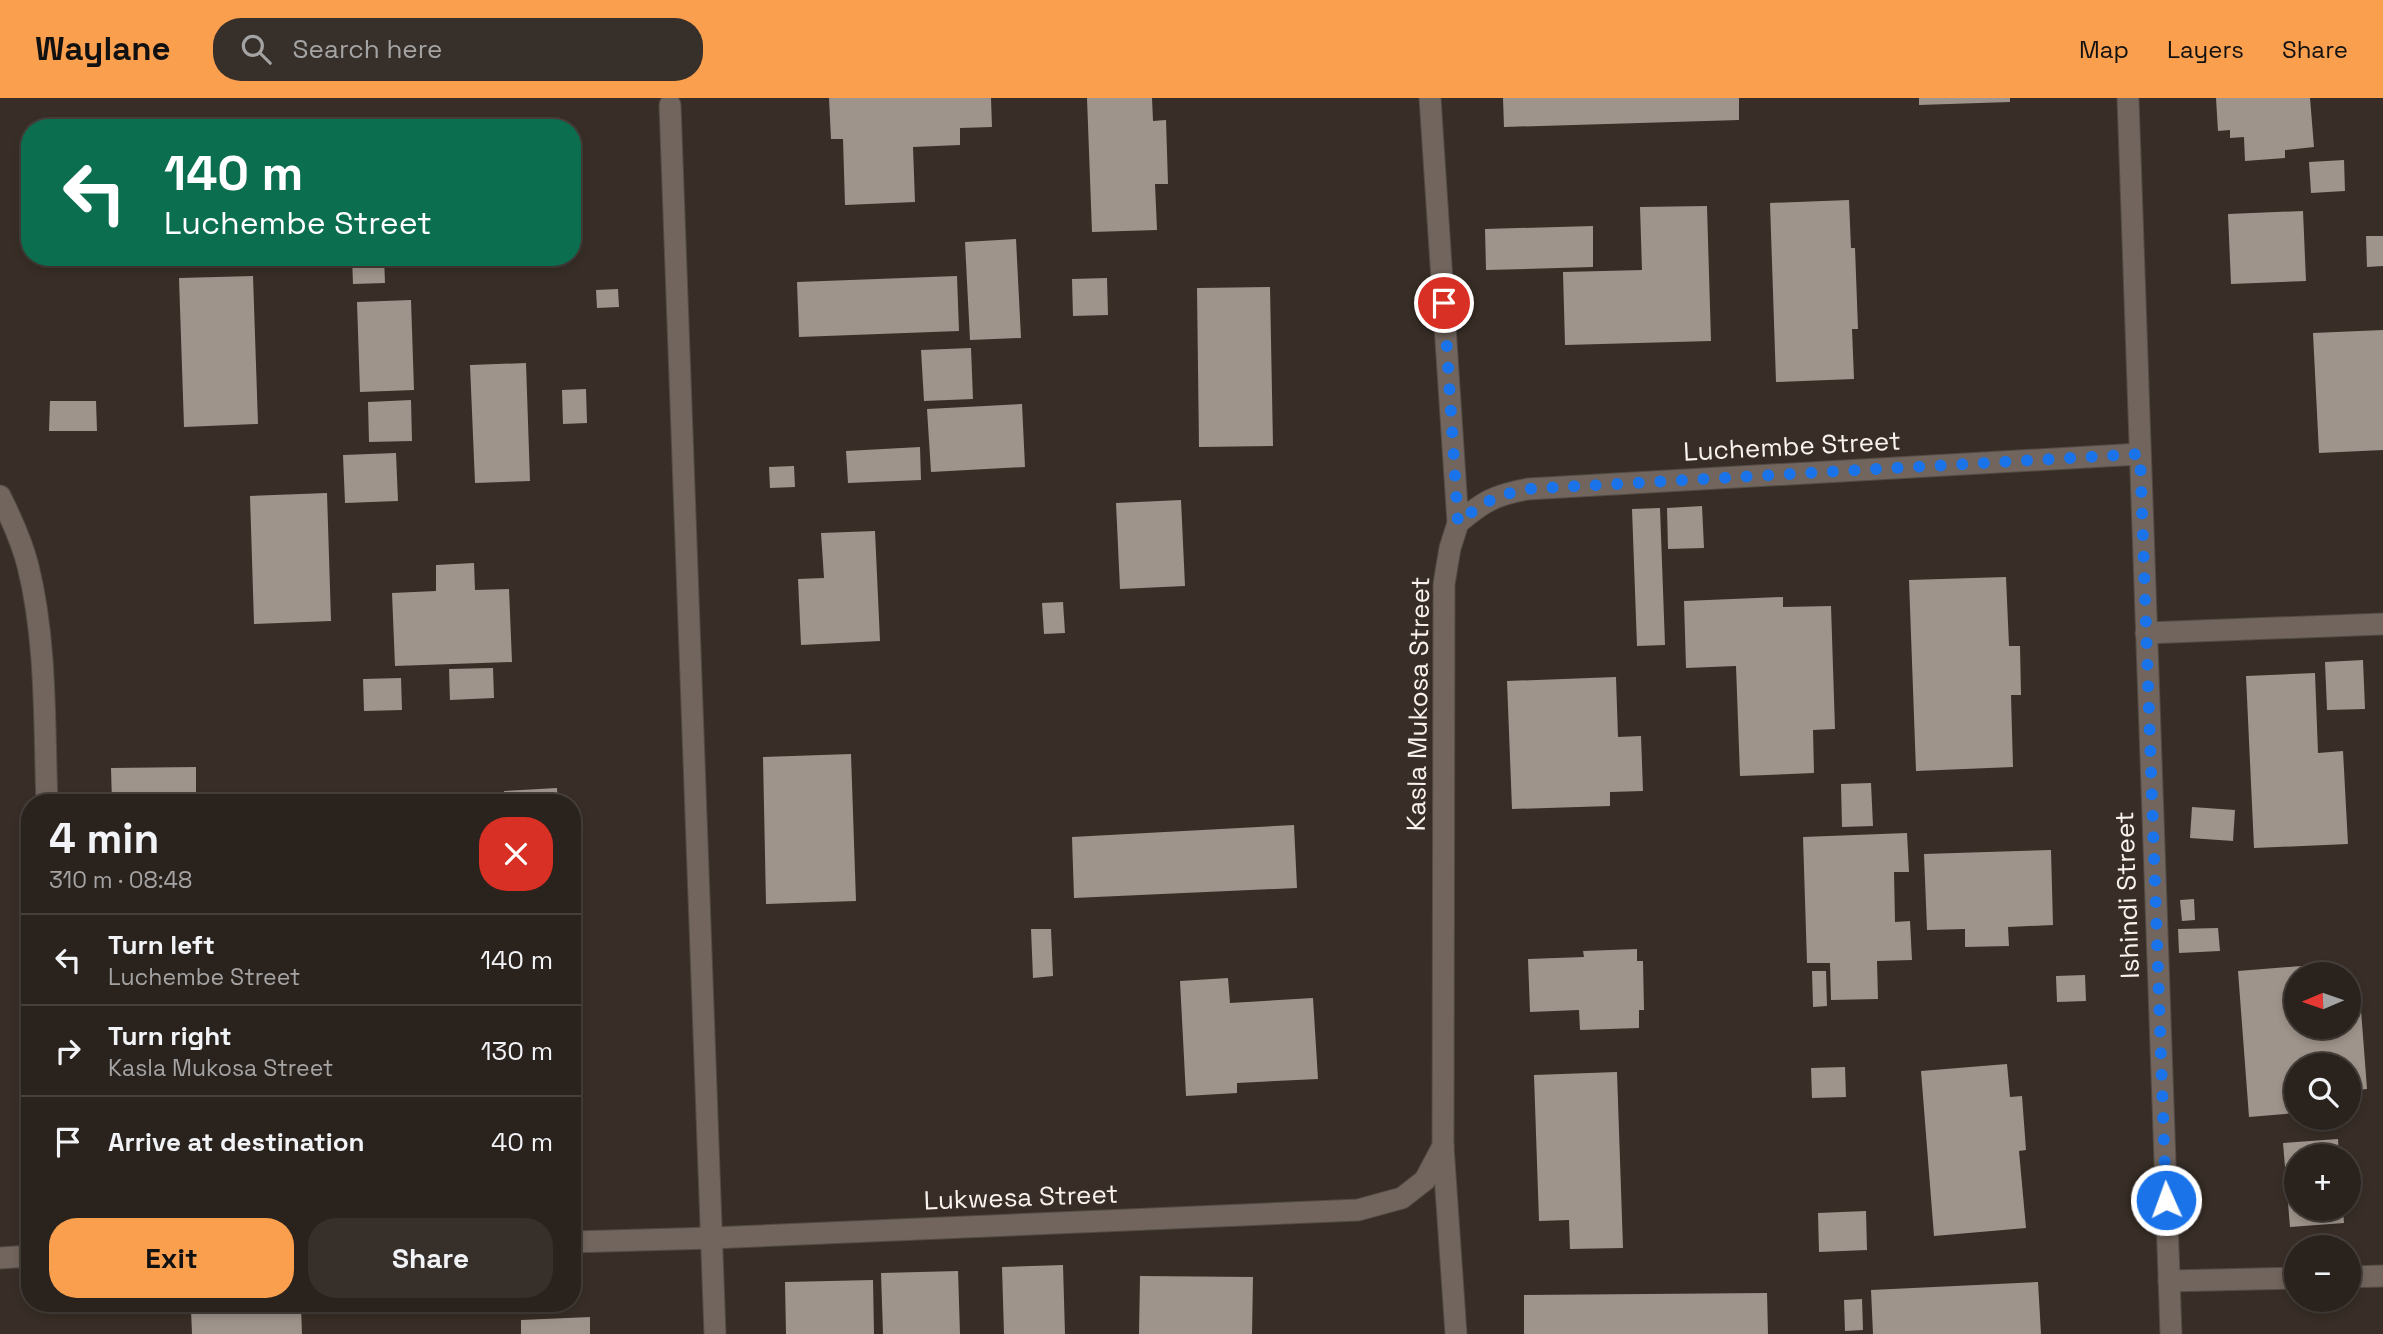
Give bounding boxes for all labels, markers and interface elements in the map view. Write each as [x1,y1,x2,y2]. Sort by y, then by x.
search box [213,18,703,81]
text: Waylane [35,28,171,70]
icon: search [237,30,275,68]
text: Search here [293,32,442,66]
text: Map [2079,34,2129,65]
text: Layers [2167,34,2244,65]
text: Share [2282,34,2348,65]
text: 140 m [164,142,303,204]
icon: left [49,147,140,238]
text: Luchembe Street [164,203,432,243]
pin [1414,273,1474,333]
icon: arrive [1425,284,1463,322]
street label: Luchembe Street [1683,423,1901,469]
street label: Kasla Mukosa Street [1399,576,1437,832]
street label: Ishindi Street [2107,811,2147,979]
text: 4 min [49,812,159,865]
button: close [479,817,553,891]
text: 310 m · 08:48 [49,865,192,895]
text: Turn left [108,928,215,962]
icon: left [49,941,87,979]
text: 140 m [480,943,553,977]
text: Luchembe Street [108,962,300,992]
north arrow [2284,962,2361,1040]
map controls [2284,962,2361,1312]
text: Turn right [108,1019,232,1053]
icon: right [49,1032,87,1070]
text: 130 m [481,1034,553,1068]
text: Kasla Mukosa Street [108,1053,333,1083]
button: search [2284,1053,2361,1130]
icon: arrive [49,1123,87,1161]
text: Arrive at destination [108,1125,365,1159]
text: 40 m [491,1125,553,1159]
button: + [2284,1144,2361,1221]
position arrow [2129,1163,2203,1237]
street label: Lukwesa Street [923,1177,1119,1217]
button: Exit [49,1218,294,1298]
button: Share [308,1218,553,1298]
button: − [2284,1235,2361,1312]

